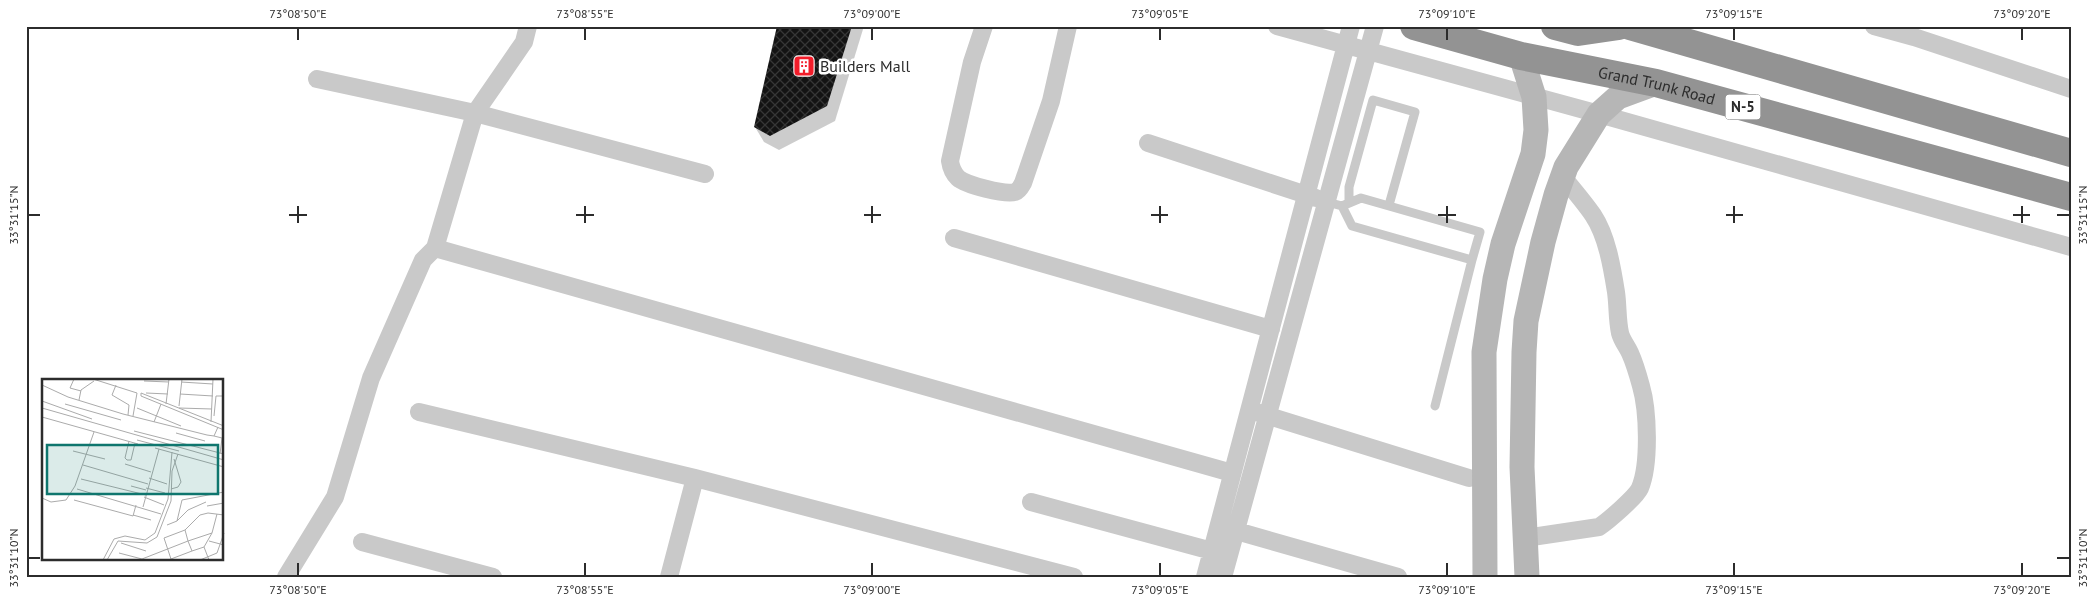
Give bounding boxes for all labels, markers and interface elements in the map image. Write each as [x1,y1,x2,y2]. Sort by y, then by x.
text: 73°08'50"E [269,6,327,21]
text: 73°08'55"E [556,6,614,21]
text: 73°09'00"E [843,6,901,21]
text: 73°09'05"E [1131,6,1189,21]
text: 73°09'10"E [1418,6,1476,21]
text: 73°09'15"E [1705,6,1763,21]
text: 73°09'20"E [1993,6,2051,21]
building icon: Builders Mall [792,54,816,78]
place label: Builders Mall [820,56,910,76]
street label: Grand Trunk Road [1597,62,1718,109]
road number: N-5 [1726,94,1760,120]
text: 33°31'15"N [6,185,21,245]
text: 33°31'15"N [2075,185,2090,245]
inset map [42,379,224,560]
text: 33°31'10"N [6,528,21,588]
text: 33°31'10"N [2075,528,2090,588]
text: 73°08'50"E [269,582,327,597]
text: 73°08'55"E [556,582,614,597]
text: 73°09'00"E [843,582,901,597]
text: 73°09'05"E [1131,582,1189,597]
text: 73°09'10"E [1418,582,1476,597]
text: 73°09'15"E [1705,582,1763,597]
text: 73°09'20"E [1993,582,2051,597]

